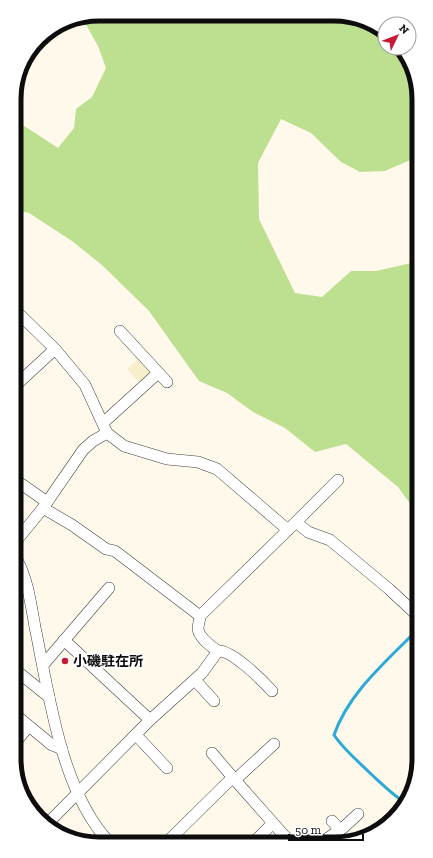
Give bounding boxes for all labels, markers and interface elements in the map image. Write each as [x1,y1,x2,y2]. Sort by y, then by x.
north arrow [377,16,417,56]
text: N [396,22,412,37]
place label: 小磯駐在所 [73,653,143,670]
marker: 小磯駐在所 [60,656,70,666]
scale bar [289,816,363,842]
text: 50 m [295,823,322,837]

